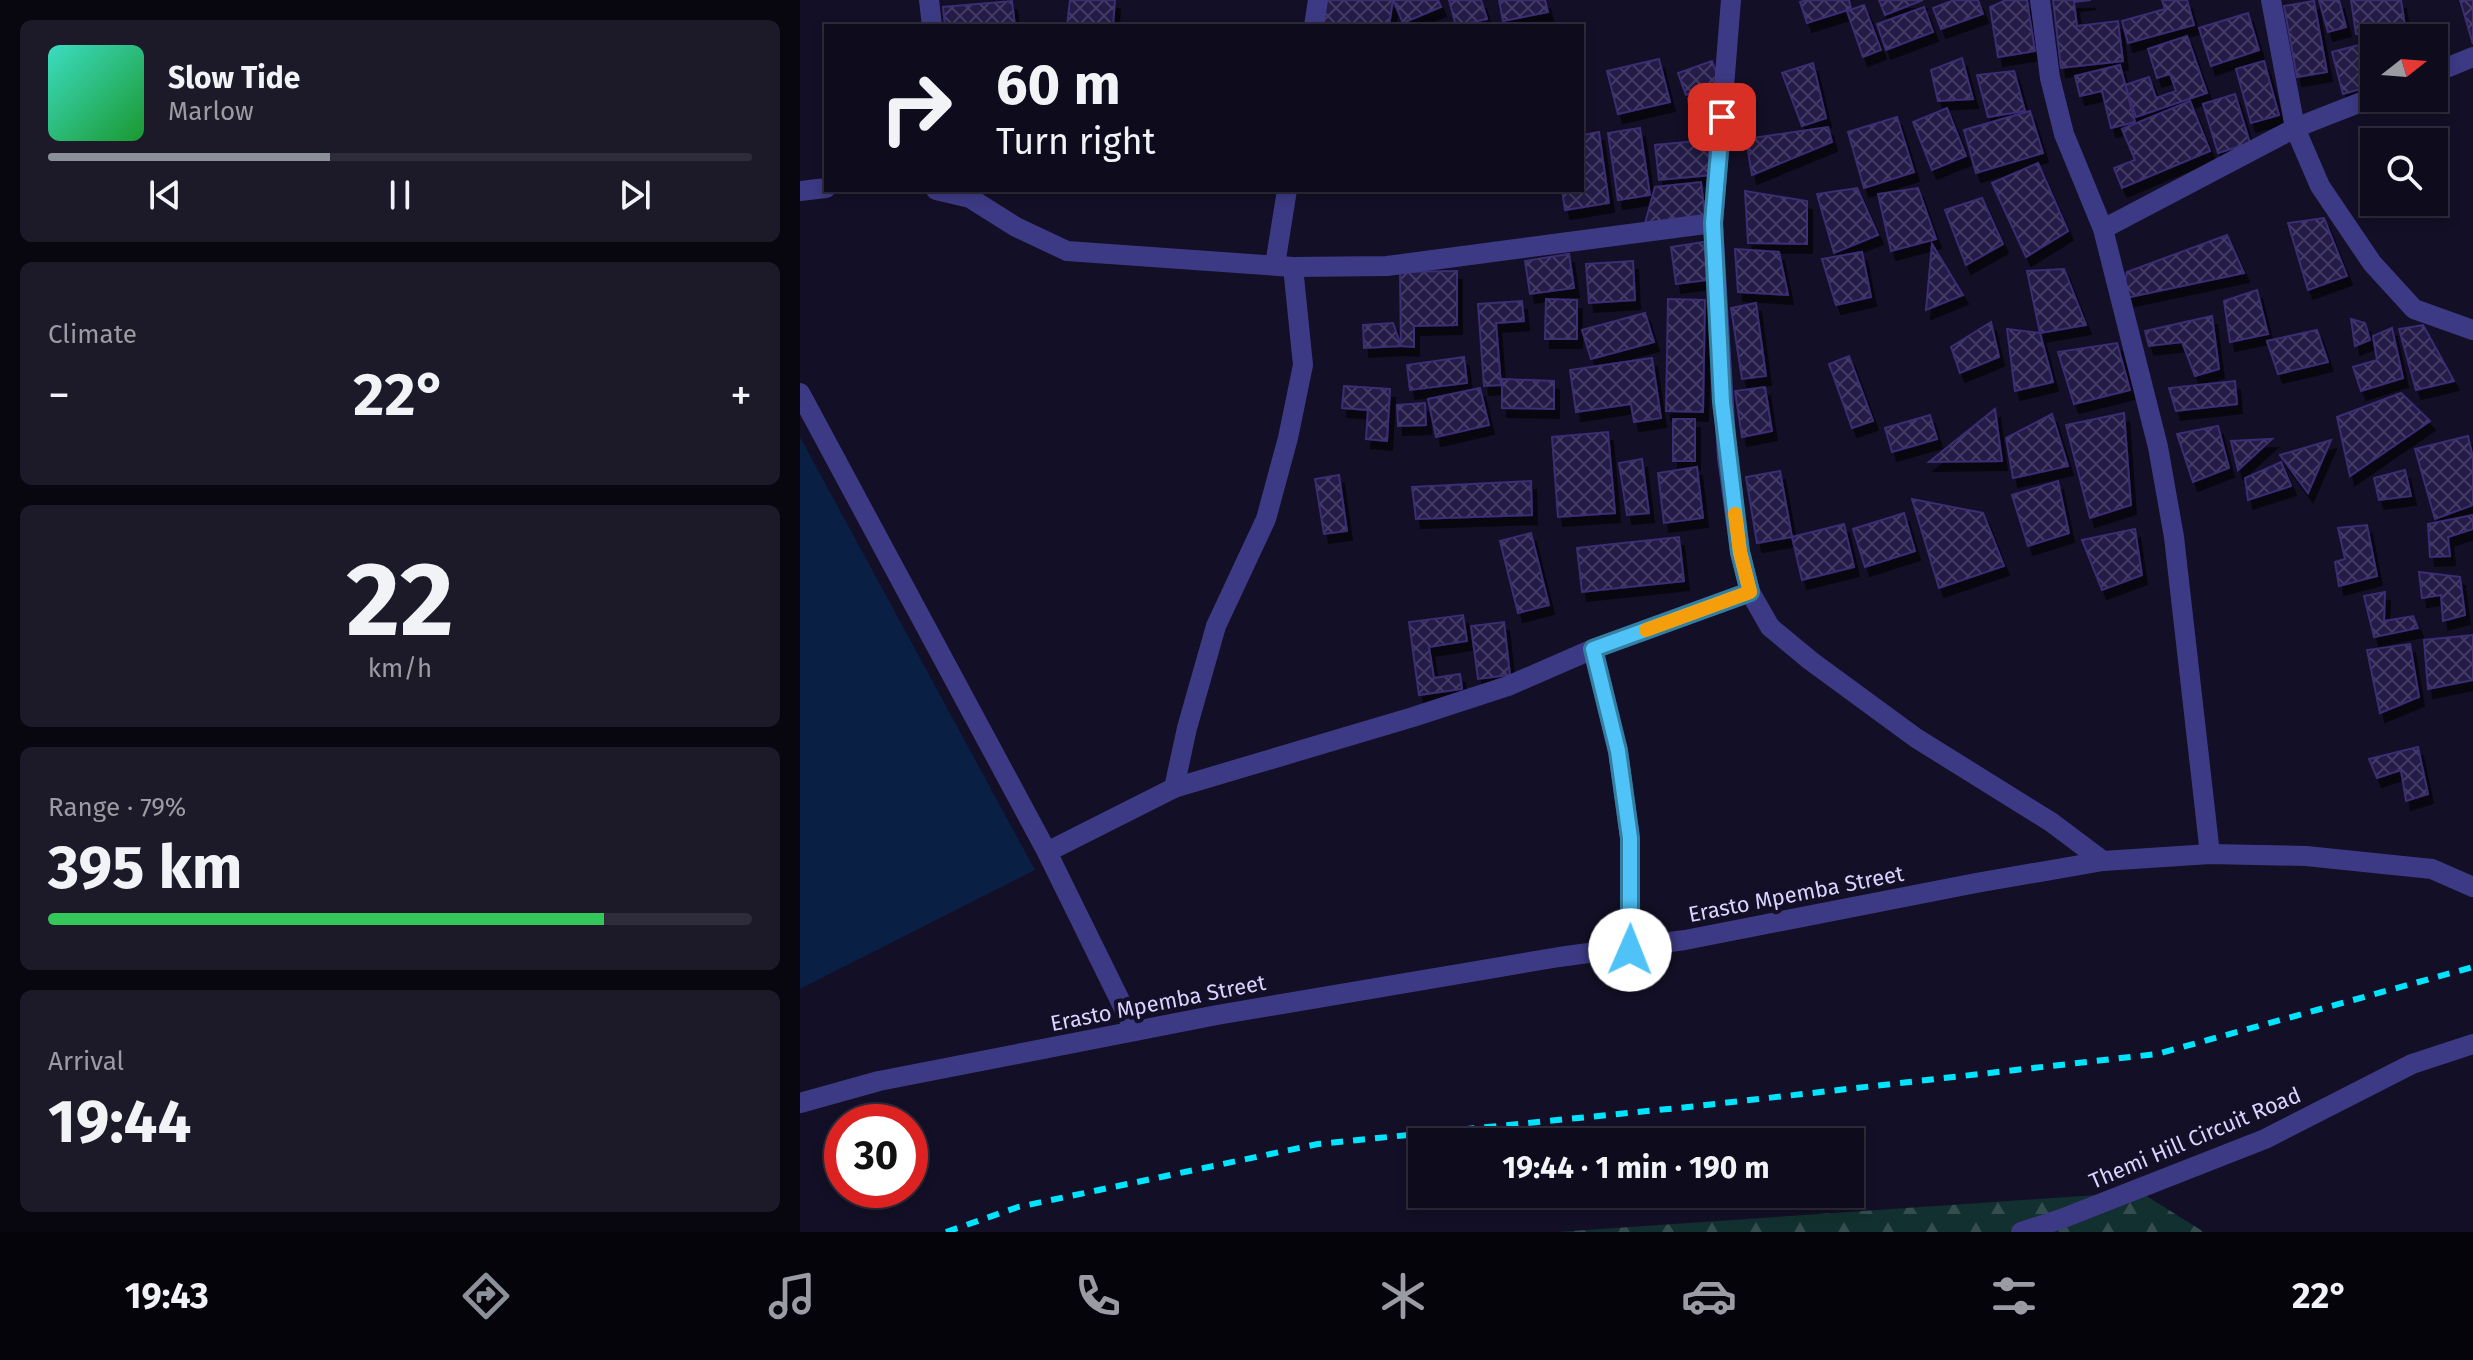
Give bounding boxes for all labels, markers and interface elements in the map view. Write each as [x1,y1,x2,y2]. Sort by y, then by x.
north arrow [2360,24,2448,112]
map controls [2360,24,2448,216]
text: 60 m [996,52,1121,119]
icon: right [864,56,968,160]
text: Slow Tide [168,60,300,96]
pin [1688,83,1756,151]
icon: arrive [1700,95,1744,139]
text: Marlow [168,96,254,127]
text: Turn right [996,120,1156,164]
button: search [2360,128,2448,216]
icon: previous [143,173,187,217]
icon: pause [378,173,422,217]
icon: next [613,173,657,217]
text: Climate [48,319,137,350]
text: 22° [353,359,447,431]
text: − [48,369,70,422]
text: + [730,369,752,422]
text: 22 [346,538,454,663]
text: km/h [368,653,432,684]
text: Range · 79% [48,792,186,823]
text: 395 km [48,832,242,904]
street label: Erasto Mpemba Street [1686,860,1906,928]
position arrow [1588,908,1672,992]
street label: Erasto Mpemba Street [1048,969,1268,1037]
text: Arrival [48,1046,124,1077]
street label: Themi Hill Circuit Road [2085,1081,2305,1195]
text: 19:44 [48,1086,191,1158]
speed limit sign: 30 [824,1104,928,1208]
text: 19:44 · 1 min · 190 m [1502,1150,1770,1186]
icon: directions [458,1268,514,1324]
icon: music [764,1268,820,1324]
icon: phone [1070,1268,1126,1324]
icon: climate [1375,1268,1431,1324]
icon: car [1681,1268,1737,1324]
icon: filters [1986,1268,2042,1324]
text: 19:43 [125,1274,209,1318]
text: 22° [2292,1274,2348,1318]

